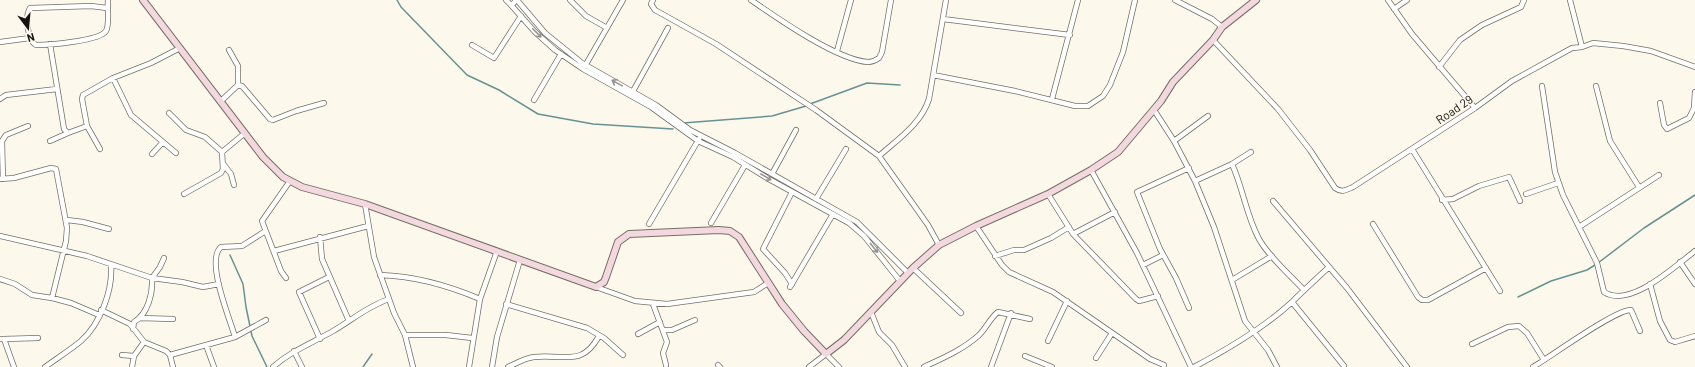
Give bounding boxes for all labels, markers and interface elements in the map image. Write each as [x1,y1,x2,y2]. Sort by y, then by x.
north arrow [8,8,48,48]
one-way arrow [532,28,541,38]
text: N [26,31,36,45]
one-way arrow [612,78,624,86]
street label: Road 29 [1433,92,1475,126]
one-way arrow [760,174,772,182]
one-way arrow [869,242,878,253]

